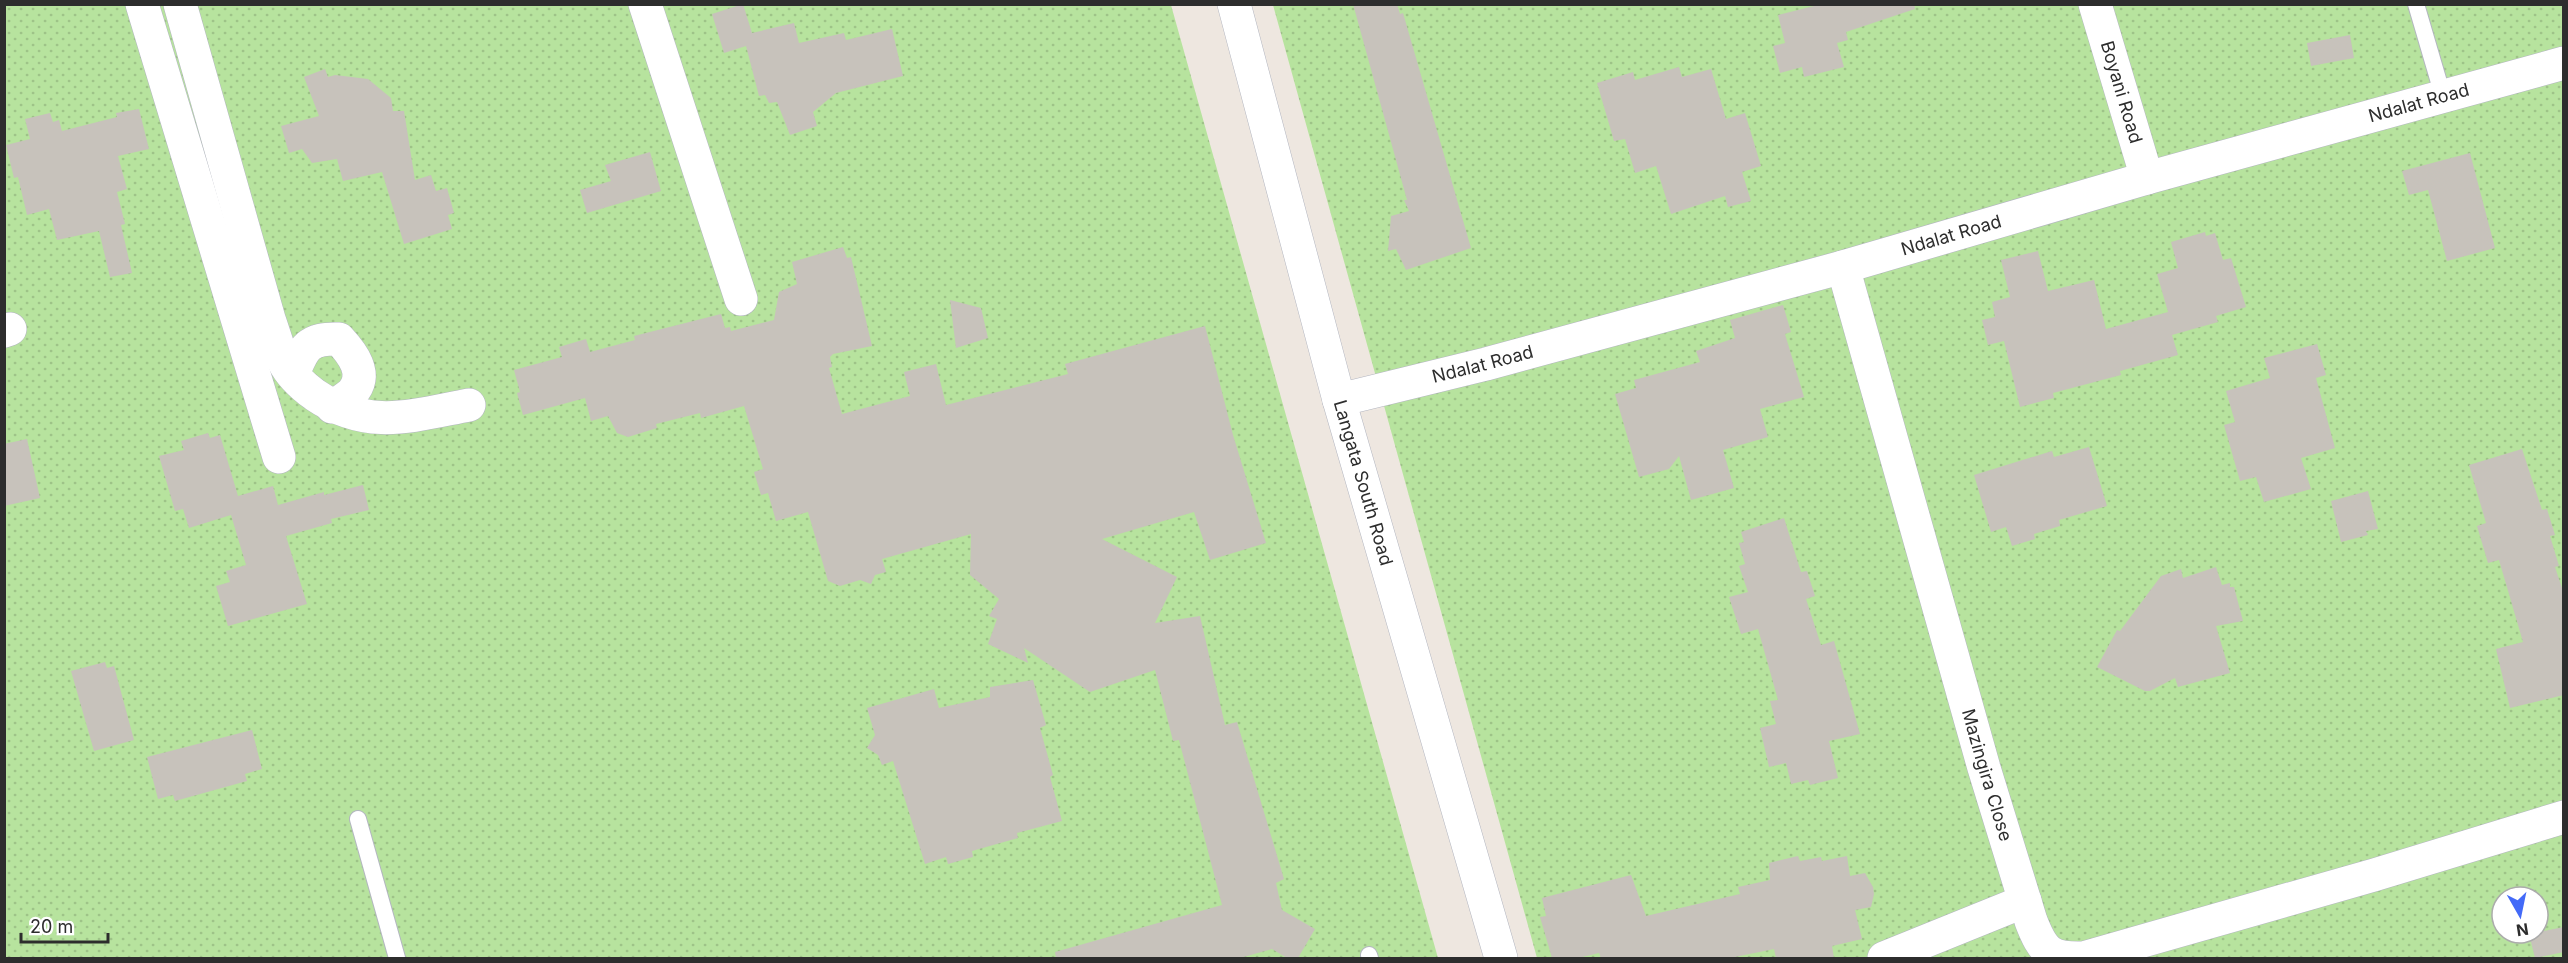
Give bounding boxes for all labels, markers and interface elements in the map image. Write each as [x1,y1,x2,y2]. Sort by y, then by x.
street label: Boyani Road [2097,38,2147,146]
street label: Ndalat Road [2366,79,2471,126]
street label: Ndalat Road [1898,210,2004,259]
street label: Ndalat Road [1430,341,1535,387]
street label: Langata South Road [1330,398,1398,568]
street label: Mazingira Close [1958,706,2017,844]
north arrow [2490,885,2550,945]
scale bar [21,906,108,944]
text: 20 m [30,916,73,937]
text: N [2515,919,2530,941]

